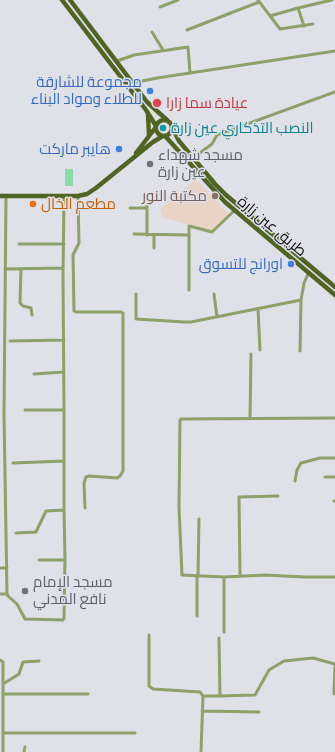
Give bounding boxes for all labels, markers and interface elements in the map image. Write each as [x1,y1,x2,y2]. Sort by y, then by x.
place label: مجموعة للشارقة للطلاء ومواد البناء [31,73,142,108]
marker: مجموعة للشارقة للطلاء ومواد البناء [145,86,155,96]
place label: عيادة سما زارا [166,94,248,112]
marker: عيادة سما زارا [151,97,163,109]
place label: النصب التذكاري عين زارة [171,119,313,137]
marker: النصب التذكاري عين زارة [158,123,168,133]
place label: هايبر ماركت [39,140,111,158]
marker: هايبر ماركت [114,144,124,154]
place label: مسجد شهداء عين زارة [158,146,243,181]
marker: مسجد شهداء عين زارة [145,159,155,169]
place label: مكتبة النور [142,187,207,205]
marker: مكتبة النور [210,191,220,201]
street label: طريق عين زارة [234,192,310,260]
place label: مطعم الخال [41,195,116,213]
marker: مطعم الخال [28,199,38,209]
place label: اورانج للتسوق [199,255,283,273]
marker: اورانج للتسوق [286,259,296,269]
place label: مسجد الإمام نافع المدني [33,573,113,608]
marker: مسجد الإمام نافع المدني [20,586,30,596]

